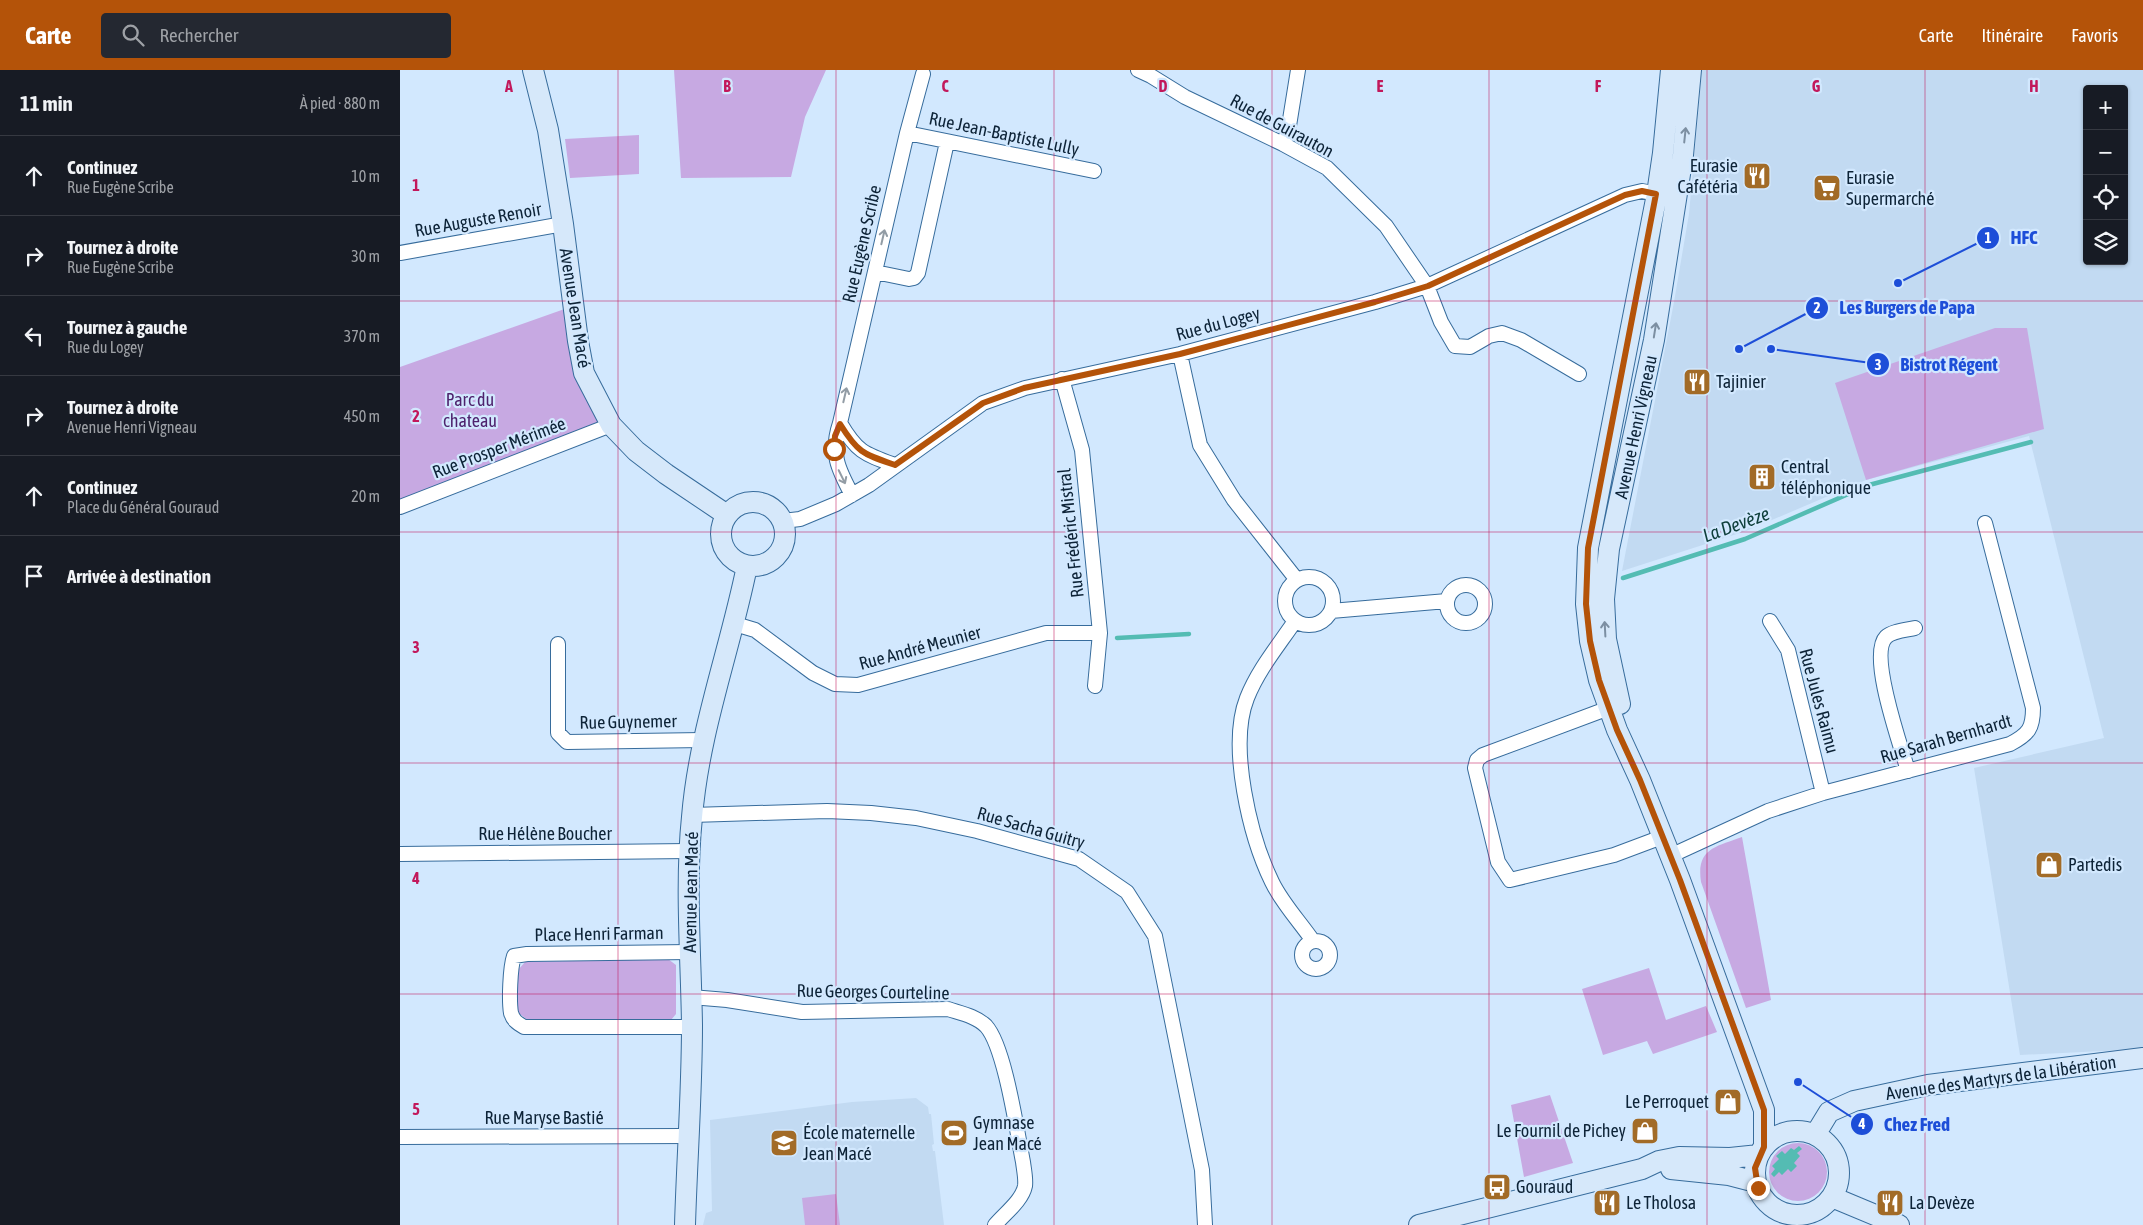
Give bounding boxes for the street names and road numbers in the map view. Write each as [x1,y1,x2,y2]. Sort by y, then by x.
street label: Rue de Guirauton [1227,90,1338,162]
street label: Rue Jean-Baptiste Lully [927,107,1081,160]
street label: Rue Eugène Scribe [838,183,885,305]
street label: Rue Auguste Renoir [413,198,543,241]
street label: Avenue Jean Macé [556,246,595,369]
street label: Rue du Logey [1173,302,1262,345]
street label: Avenue Henri Vigneau [1610,353,1661,501]
street label: Rue Prosper Mérimée [429,413,568,483]
street label: Rue Frédéric Mistral [1053,467,1088,599]
street label: Rue André Meunier [856,621,984,674]
street label: Rue Jules Raimu [1795,646,1844,756]
street label: Rue Guynemer [579,710,678,733]
street label: Rue Sarah Bernhardt [1878,710,2014,767]
street label: Rue Sacha Guitry [975,802,1087,853]
street label: Rue Hélène Boucher [478,823,613,844]
street label: Avenue Jean Macé [679,831,702,953]
street label: Place Henri Farman [534,922,664,945]
street label: Rue Georges Courteline [796,980,950,1003]
street label: Avenue des Martyrs de la Libération [1884,1051,2118,1104]
street label: Rue Maryse Bastié [484,1107,604,1128]

